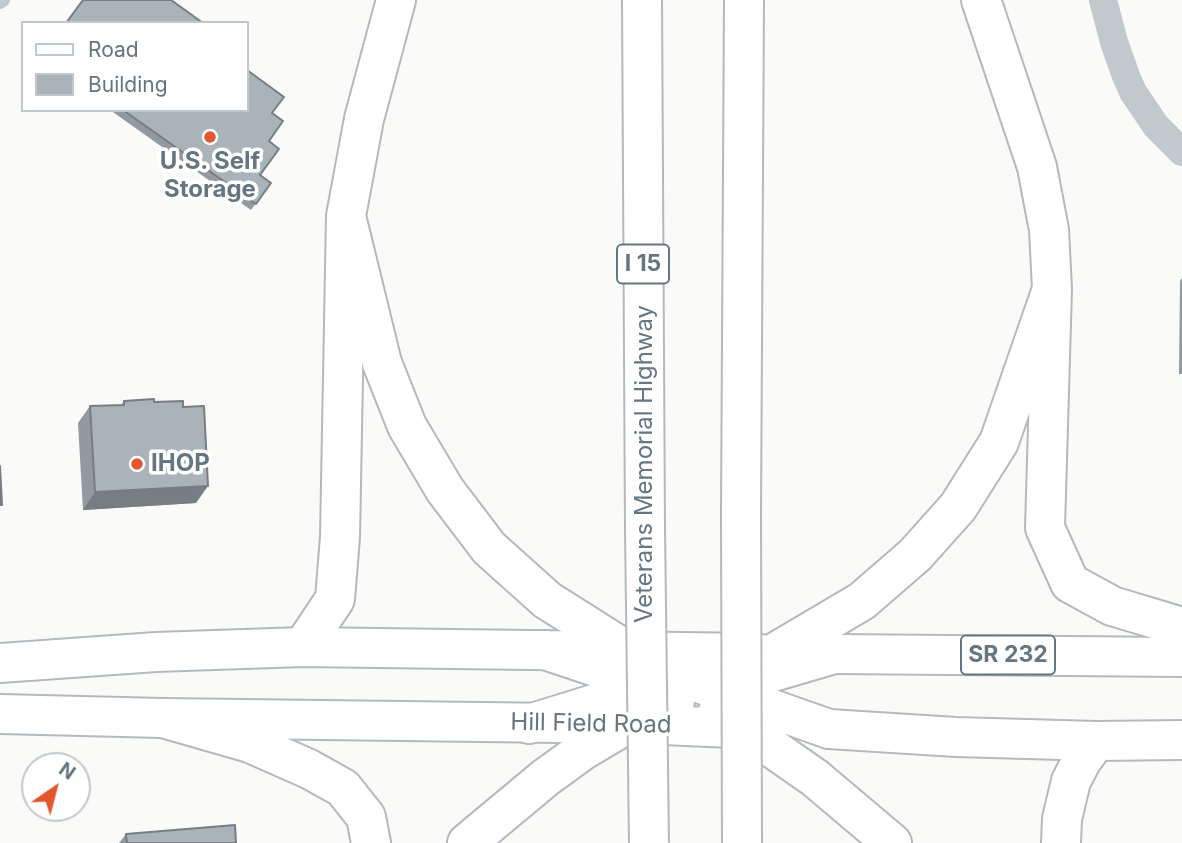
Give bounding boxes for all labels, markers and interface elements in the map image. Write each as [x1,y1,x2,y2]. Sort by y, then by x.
legend [21,21,248,112]
text: Road [88,37,139,62]
text: Building [88,72,168,97]
marker: U.S. Self Storage [202,129,218,145]
place label: U.S. Self Storage [160,148,260,204]
road number: I 15 [617,244,669,284]
street label: Veterans Memorial Highway [631,305,659,623]
place label: IHOP [151,450,210,478]
marker: IHOP [129,456,145,472]
road number: SR 232 [961,636,1055,674]
street label: Hill Field Road [510,708,672,740]
north arrow [21,752,91,822]
text: N [55,757,80,785]

